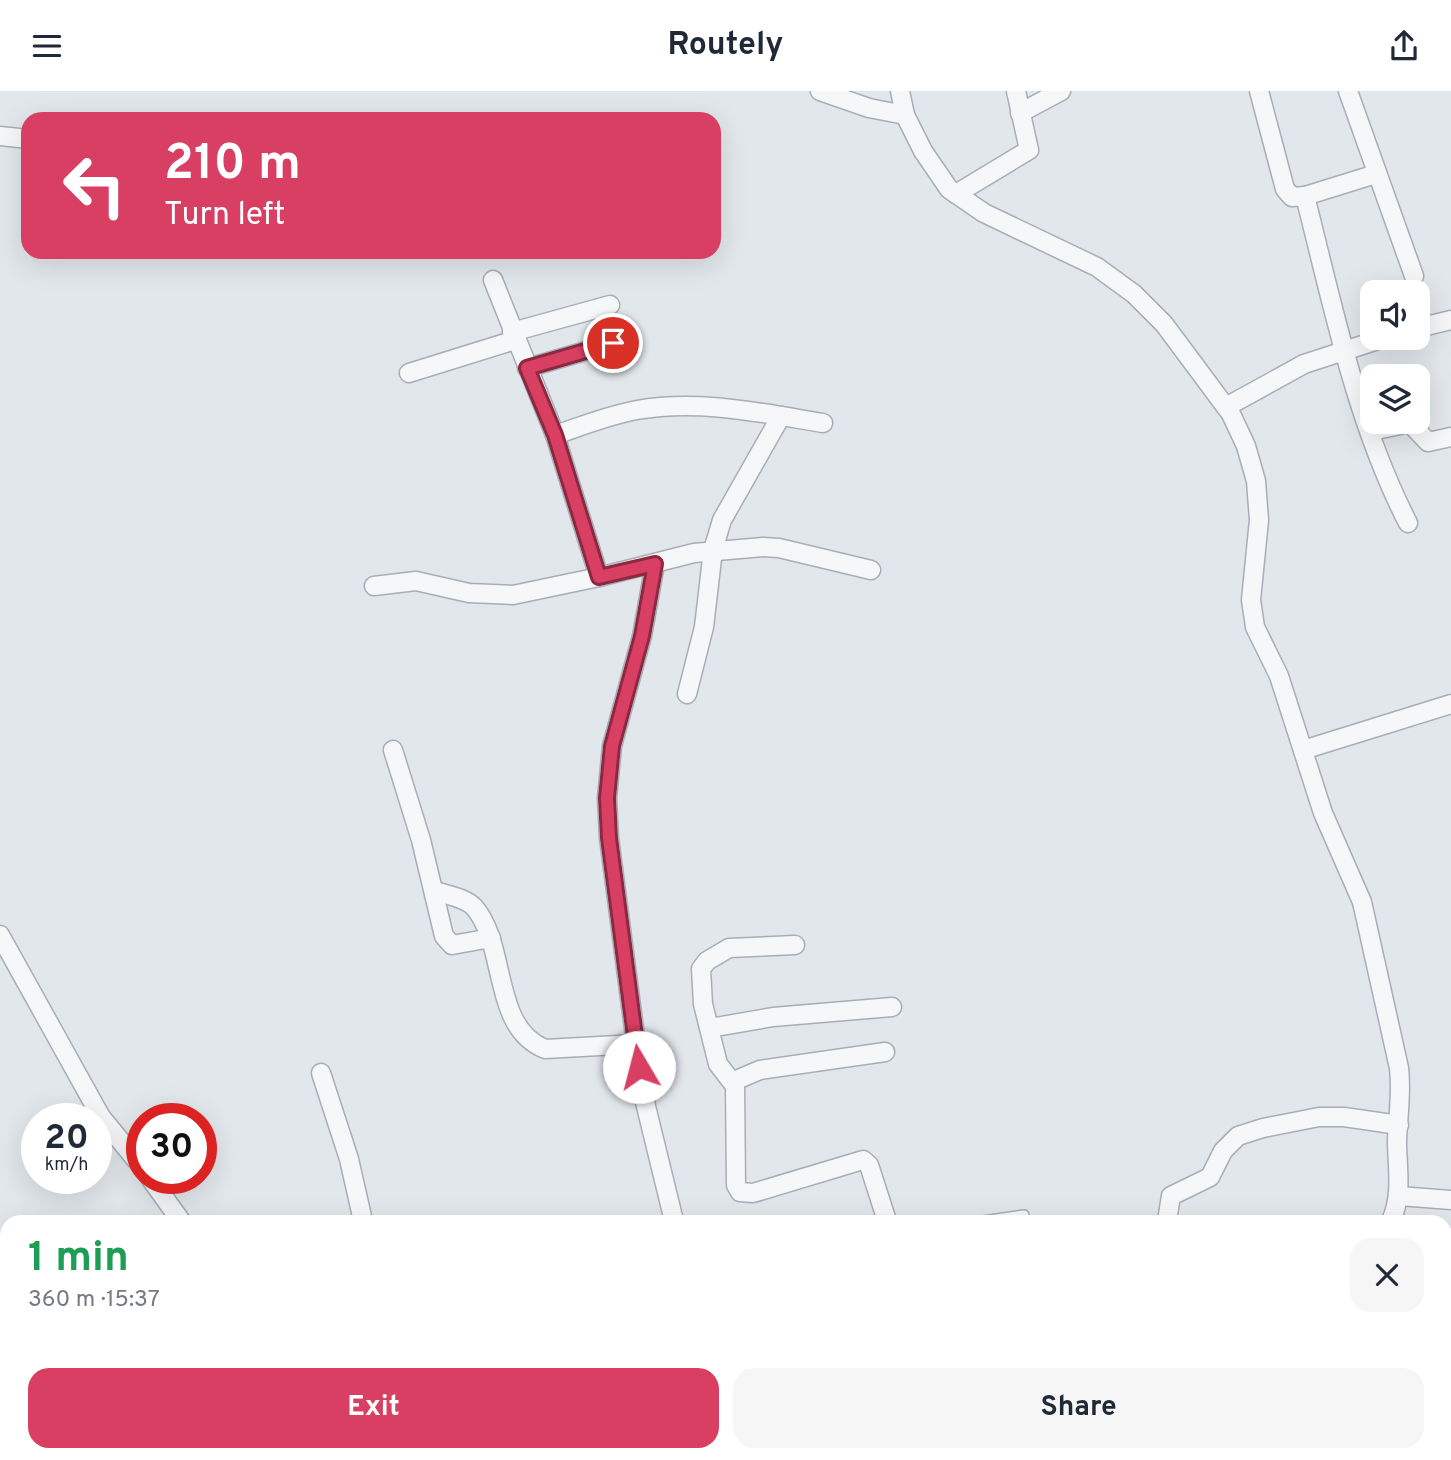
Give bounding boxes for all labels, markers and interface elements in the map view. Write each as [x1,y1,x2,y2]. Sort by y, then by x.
text: Routely [668,26,783,66]
icon: menu [28,27,66,65]
icon: share [1385,27,1423,65]
text: 210 m [164,135,301,197]
icon: left [49,140,140,231]
text: Turn left [164,196,285,236]
map controls [1360,280,1430,434]
button: sound [1360,280,1430,350]
pin [583,313,643,373]
icon: arrive [594,324,632,362]
button: layers [1360,364,1430,434]
position arrow [602,1030,676,1104]
speed limit sign: 30 [126,1103,217,1194]
text: 20 [44,1117,89,1161]
text: km/h [45,1154,88,1177]
text: 1 min [28,1233,129,1286]
button: close [1350,1238,1424,1312]
text: 360 m · 15:37 [28,1286,160,1315]
button: Exit [28,1368,719,1448]
button: Share [733,1368,1424,1448]

